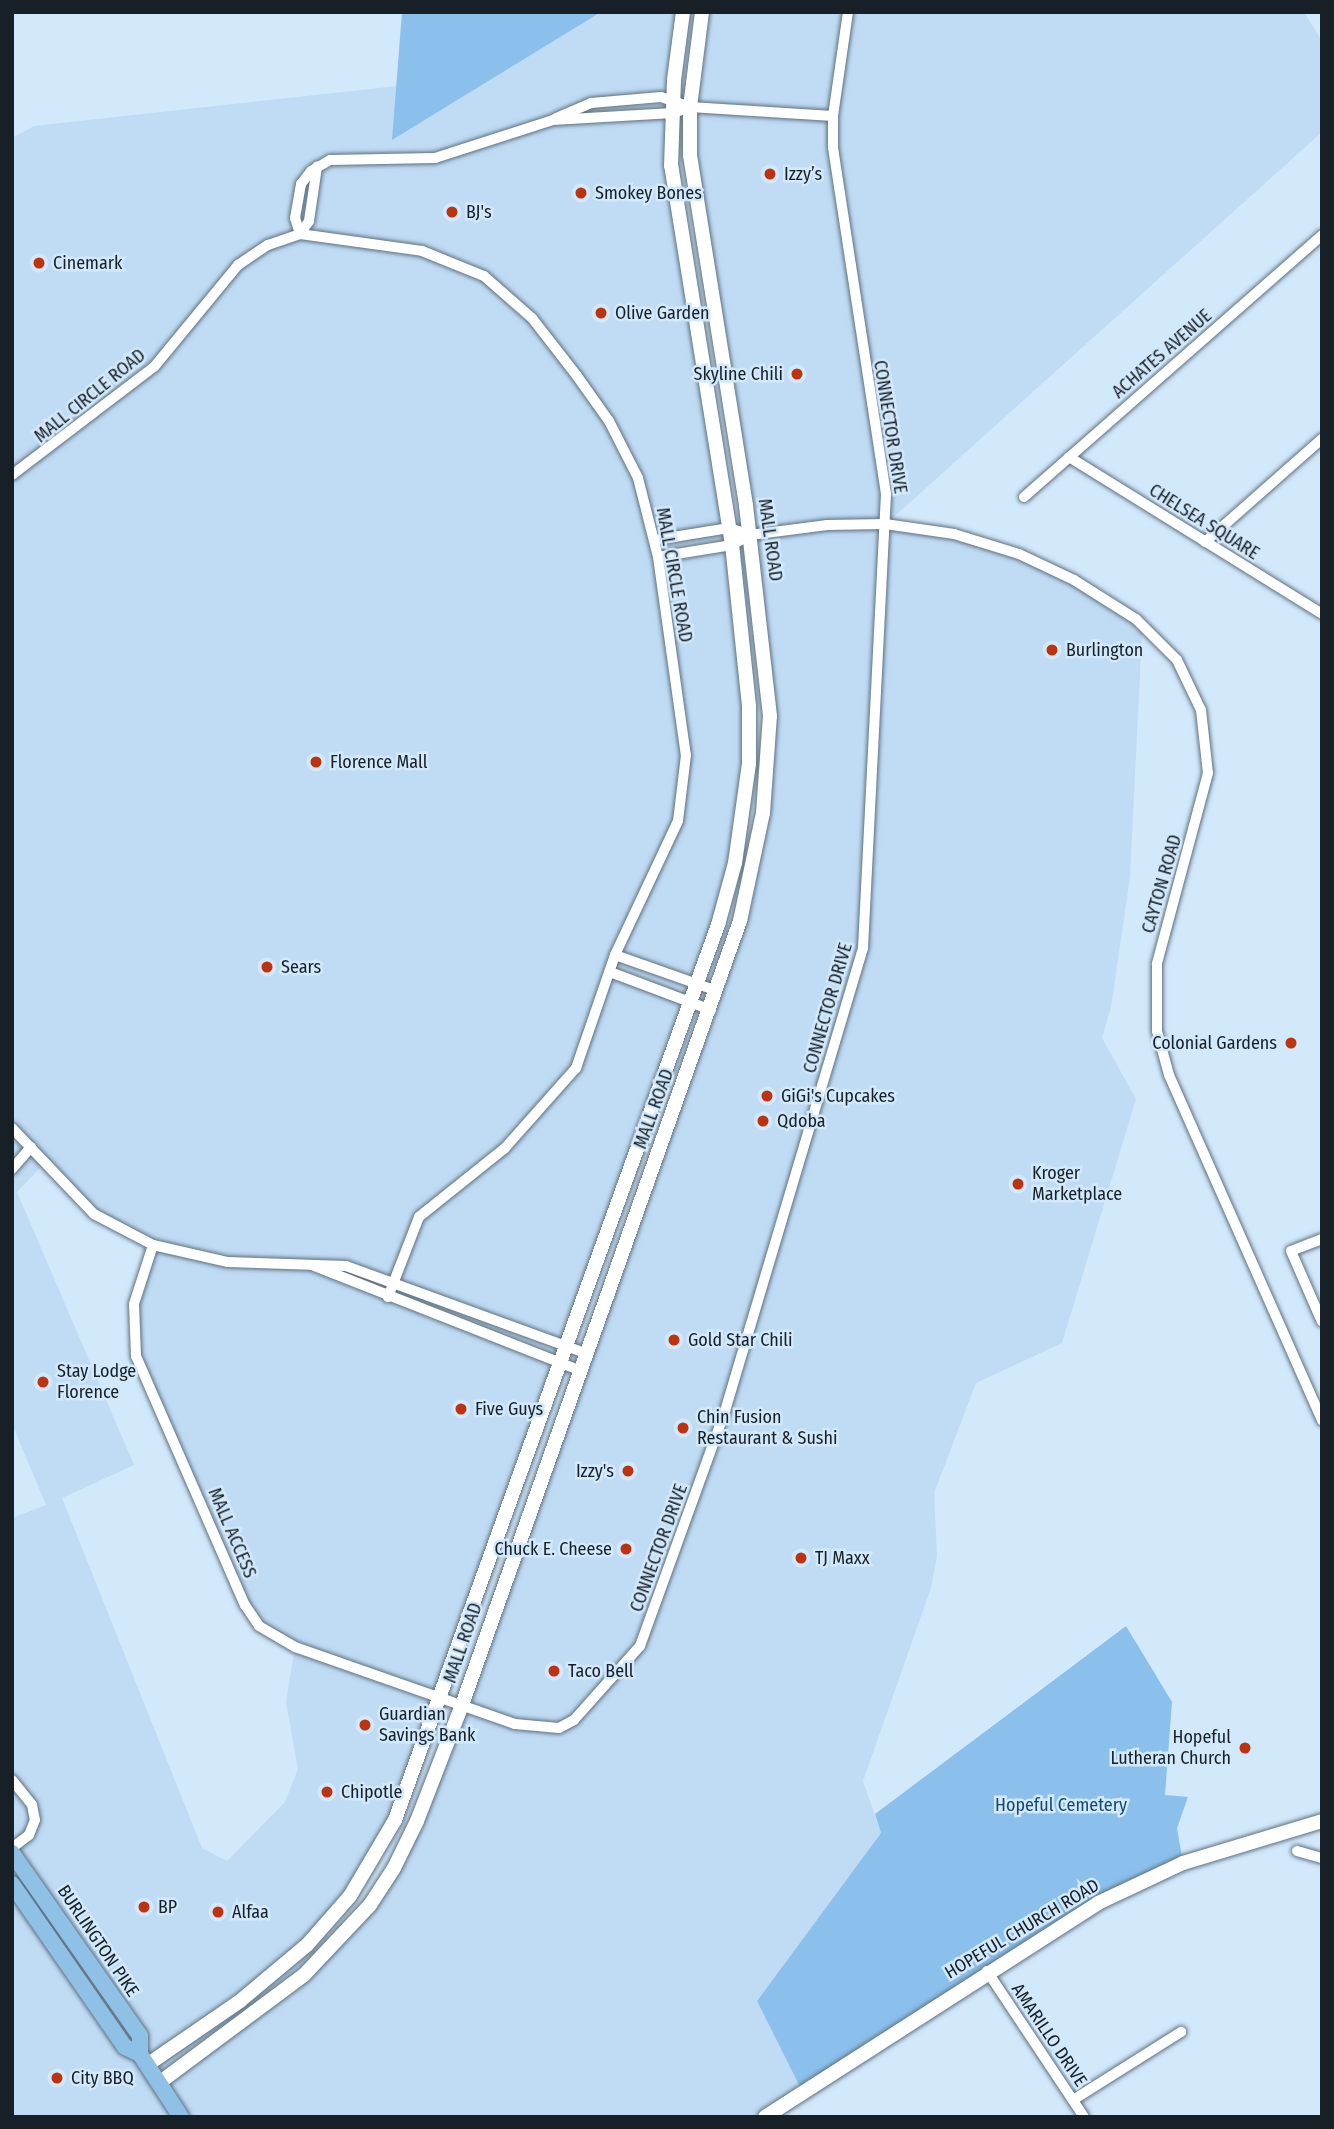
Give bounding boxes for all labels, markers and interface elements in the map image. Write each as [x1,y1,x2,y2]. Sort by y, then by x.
place label: Izzy’s [784,163,822,185]
marker: Izzy’s [762,166,778,182]
place label: Smokey Bones [595,182,702,204]
marker: Smokey Bones [573,185,589,201]
place label: BJ's [466,201,492,223]
marker: BJ's [444,204,460,220]
place label: Cinemark [53,252,122,274]
marker: Cinemark [31,255,47,271]
place label: Olive Garden [615,302,710,324]
marker: Olive Garden [593,305,609,321]
street label: ACHATES AVENUE [1108,305,1216,403]
street label: MALL CIRCLE ROAD [30,345,150,447]
street label: CONNECTOR DRIVE [869,359,911,495]
place label: Skyline Chili [693,363,783,385]
marker: Skyline Chili [789,366,805,382]
street label: CHELSEA SQUARE [1145,480,1263,564]
street label: MALL ROAD [754,497,786,583]
street label: MALL CIRCLE ROAD [652,506,696,644]
place label: Burlington [1066,639,1143,661]
marker: Burlington [1044,642,1060,658]
place label: Florence Mall [330,751,427,773]
marker: Florence Mall [308,754,324,770]
street label: CAYTON ROAD [1138,832,1186,936]
street label: CONNECTOR DRIVE [799,940,857,1076]
place label: Sears [281,956,321,978]
marker: Sears [259,959,275,975]
place label: Colonial Gardens [1152,1032,1277,1054]
marker: Colonial Gardens [1283,1035,1299,1051]
street label: MALL ROAD [630,1066,678,1152]
place label: GiGi's Cupcakes [781,1085,895,1107]
marker: GiGi's Cupcakes [759,1088,775,1104]
place label: Qdoba [777,1110,826,1132]
marker: Qdoba [755,1113,771,1129]
place label: Kroger Marketplace [1032,1163,1122,1206]
marker: Kroger Marketplace [1010,1176,1026,1192]
place label: Gold Star Chili [688,1329,793,1351]
marker: Gold Star Chili [666,1332,682,1348]
place label: Stay Lodge Florence [57,1361,136,1404]
marker: Stay Lodge Florence [35,1374,51,1390]
place label: Five Guys [475,1398,543,1420]
marker: Five Guys [453,1401,469,1417]
place label: Chin Fusion Restaurant & Sushi [697,1407,838,1450]
marker: Chin Fusion Restaurant & Sushi [675,1420,691,1436]
place label: Izzy's [576,1460,614,1482]
marker: Izzy's [620,1463,636,1479]
street label: CONNECTOR DRIVE [626,1481,692,1615]
street label: MALL ACCESS [203,1485,261,1581]
place label: Chuck E. Cheese [495,1538,612,1560]
marker: Chuck E. Cheese [618,1541,634,1557]
place label: TJ Maxx [815,1547,870,1569]
marker: TJ Maxx [793,1550,809,1566]
street label: MALL ROAD [439,1600,487,1686]
place label: Taco Bell [568,1660,634,1682]
marker: Taco Bell [546,1663,562,1679]
place label: Guardian Savings Bank [379,1704,475,1746]
marker: Guardian Savings Bank [357,1717,373,1733]
place label: Hopeful Lutheran Church [1111,1727,1231,1770]
marker: Hopeful Lutheran Church [1237,1740,1253,1756]
place label: Chipotle [341,1781,402,1803]
marker: Chipotle [319,1784,335,1800]
park label: Hopeful Cemetery [995,1794,1127,1816]
street label: HOPEFUL CHURCH ROAD [941,1874,1103,1984]
street label: BURLINGTON PIKE [53,1881,143,2001]
place label: BP [158,1896,177,1918]
marker: BP [136,1899,152,1915]
place label: Alfaa [232,1901,269,1923]
marker: Alfaa [210,1904,226,1920]
street label: AMARILLO DRIVE [1007,1979,1091,2091]
place label: City BBQ [71,2067,134,2089]
marker: City BBQ [49,2070,65,2086]

